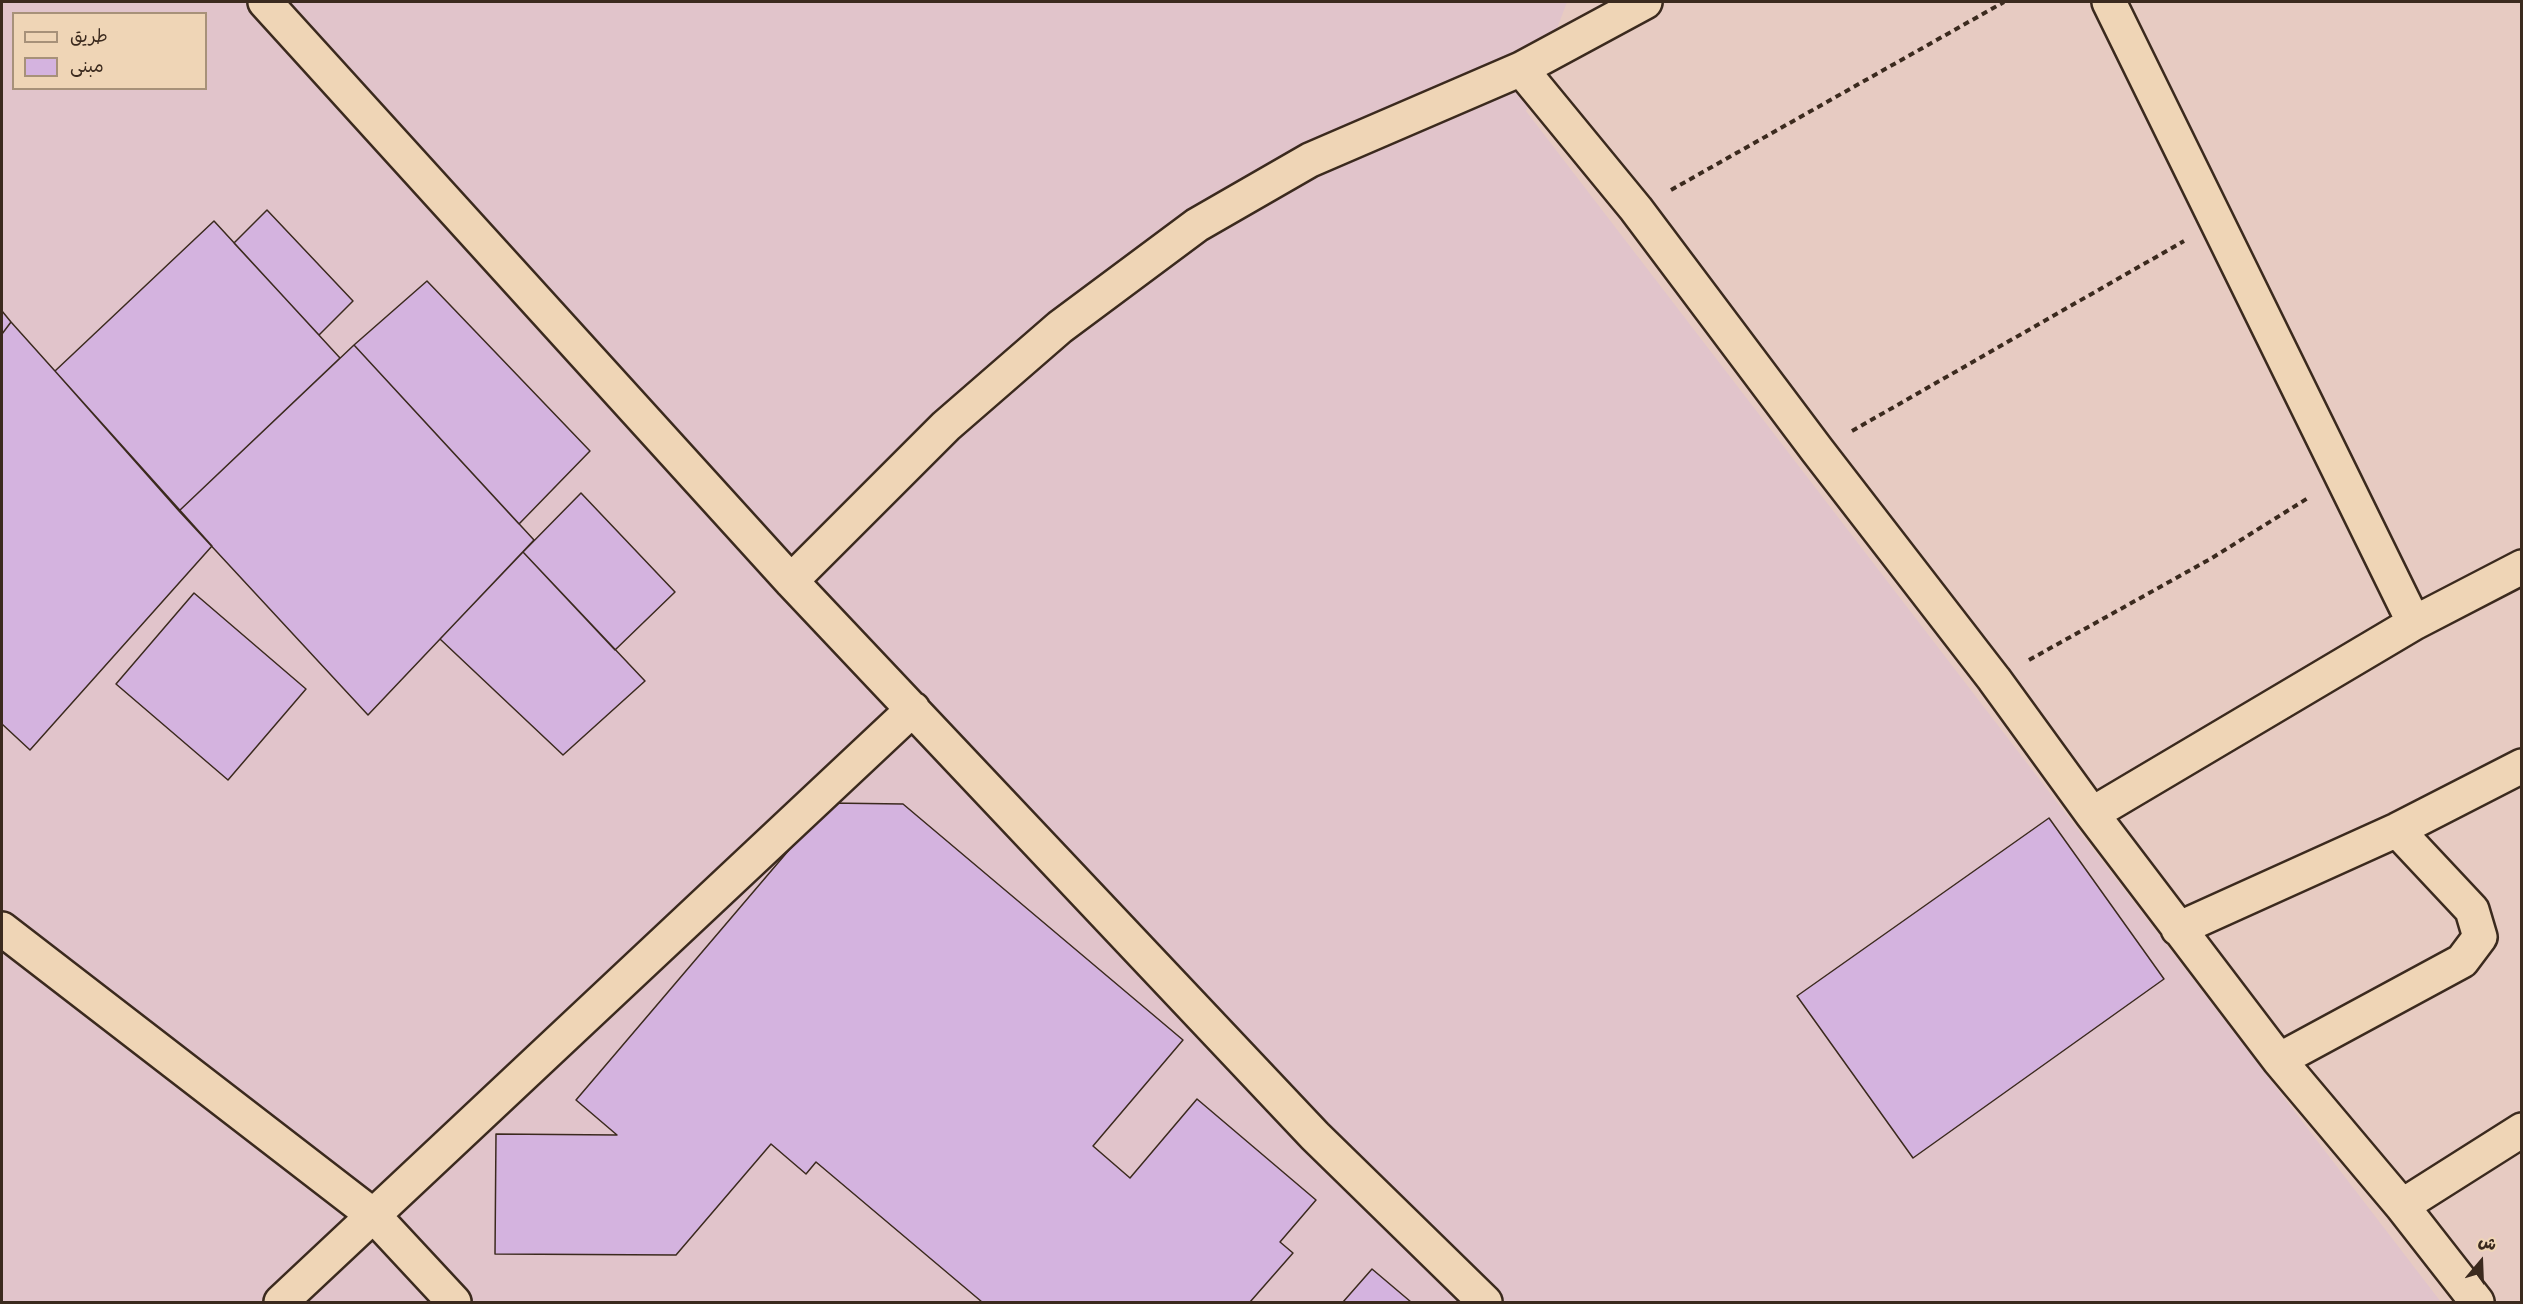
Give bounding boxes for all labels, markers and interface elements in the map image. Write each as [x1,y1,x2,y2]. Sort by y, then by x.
legend [12,12,207,90]
text: طريق [70,26,108,51]
text: مبنى [70,56,104,81]
text: ش [2475,1231,2499,1258]
north arrow [2451,1232,2511,1292]

